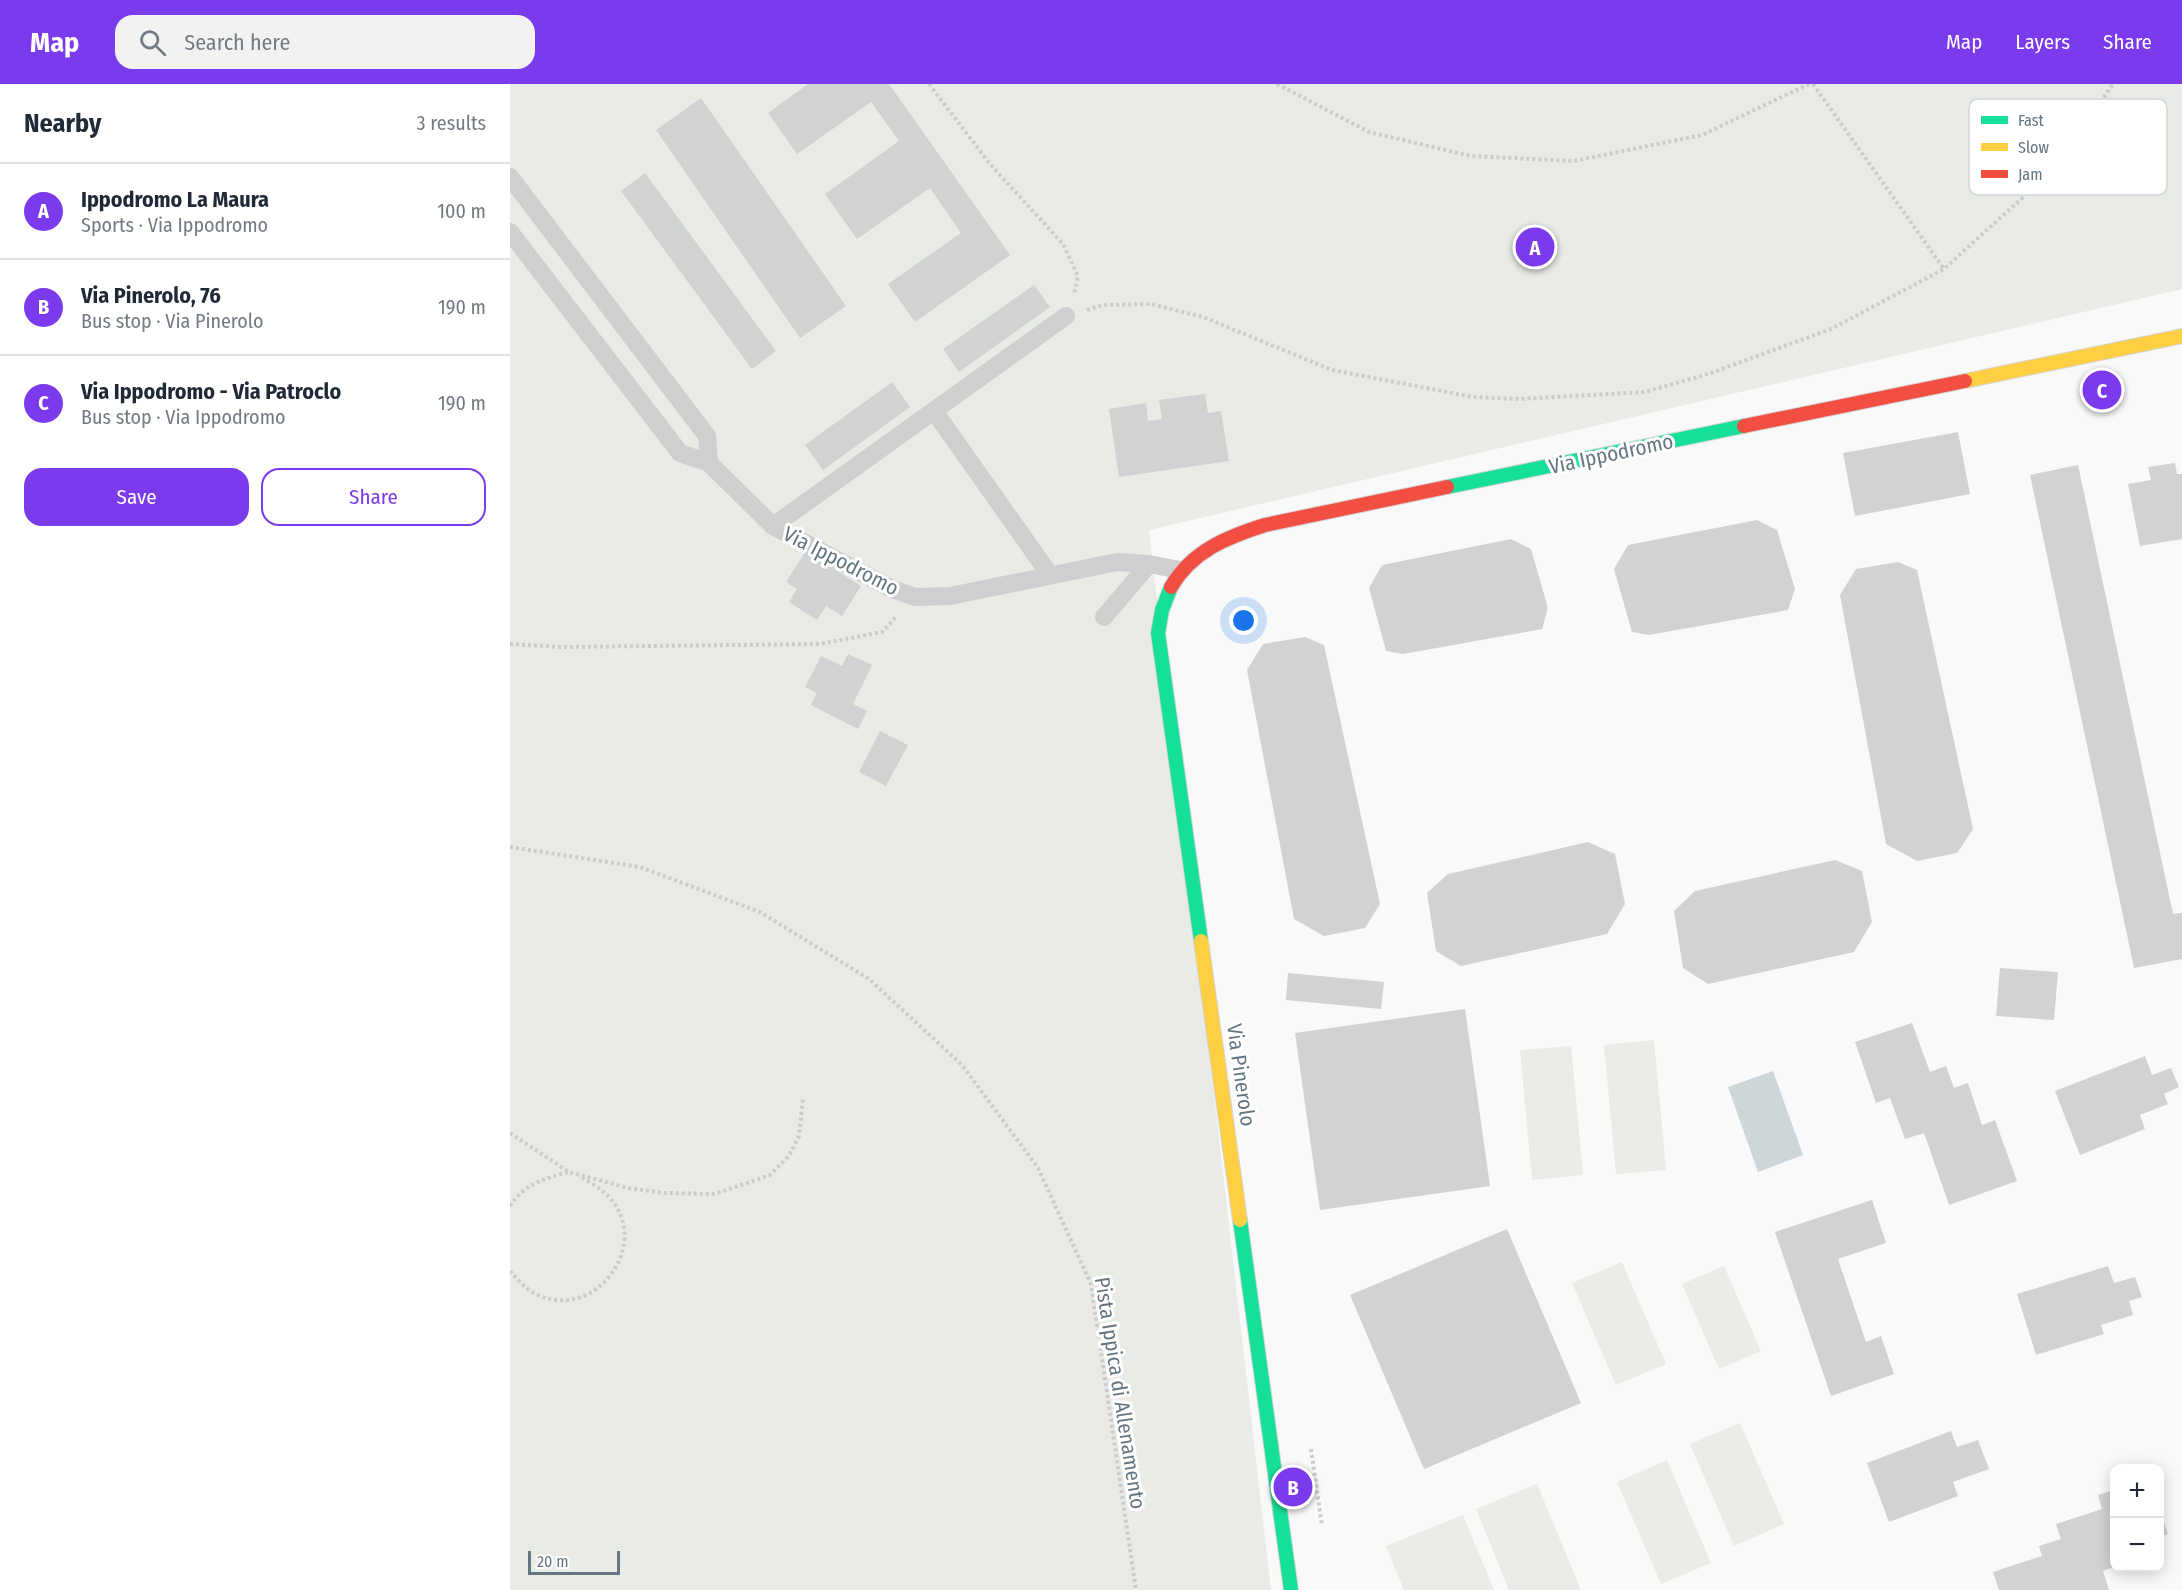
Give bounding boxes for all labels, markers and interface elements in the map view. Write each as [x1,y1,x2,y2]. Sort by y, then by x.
search box [115,15,535,69]
text: Map [30,26,79,59]
icon: search [136,26,169,59]
text: Search here [184,29,290,56]
text: Map [1946,29,1982,55]
text: Layers [2015,29,2070,55]
text: Share [2103,29,2152,55]
legend [1969,99,2167,195]
text: Nearby [24,108,101,139]
text: 3 results [417,111,486,135]
text: Fast [2018,111,2045,130]
text: Slow [2018,138,2049,157]
text: Jam [2018,165,2043,184]
text: Ippodromo La Maura [81,186,269,213]
text: A [38,199,49,223]
text: 100 m [437,199,486,223]
text: Sports · Via Ippodromo [81,213,268,237]
pin: A [1516,224,1554,270]
text: Via Pinerolo, 76 [81,282,221,309]
text: B [38,295,49,319]
text: 190 m [438,295,486,319]
text: Bus stop · Via Pinerolo [81,309,264,333]
pin: C [2082,368,2122,412]
text: Via Ippodromo - Via Patroclo [81,378,341,405]
text: C [38,391,49,415]
text: 190 m [438,391,486,415]
text: Bus stop · Via Ippodromo [81,405,286,429]
street label: Via Ippodromo [1547,428,1675,480]
button: Save [24,468,249,526]
button: Share [261,468,486,526]
street label: Via Ippodromo [779,521,903,601]
your location [1229,606,1258,635]
street label: Via Pinerolo [1221,1022,1261,1128]
street label: Pista Ippica di Allenamento [1089,1275,1151,1511]
pin: B [1274,1464,1312,1510]
map controls [2110,1464,2164,1572]
button: + [2110,1464,2164,1518]
button: − [2110,1518,2164,1572]
scale bar [528,1548,620,1576]
text: 20 m [537,1552,568,1571]

